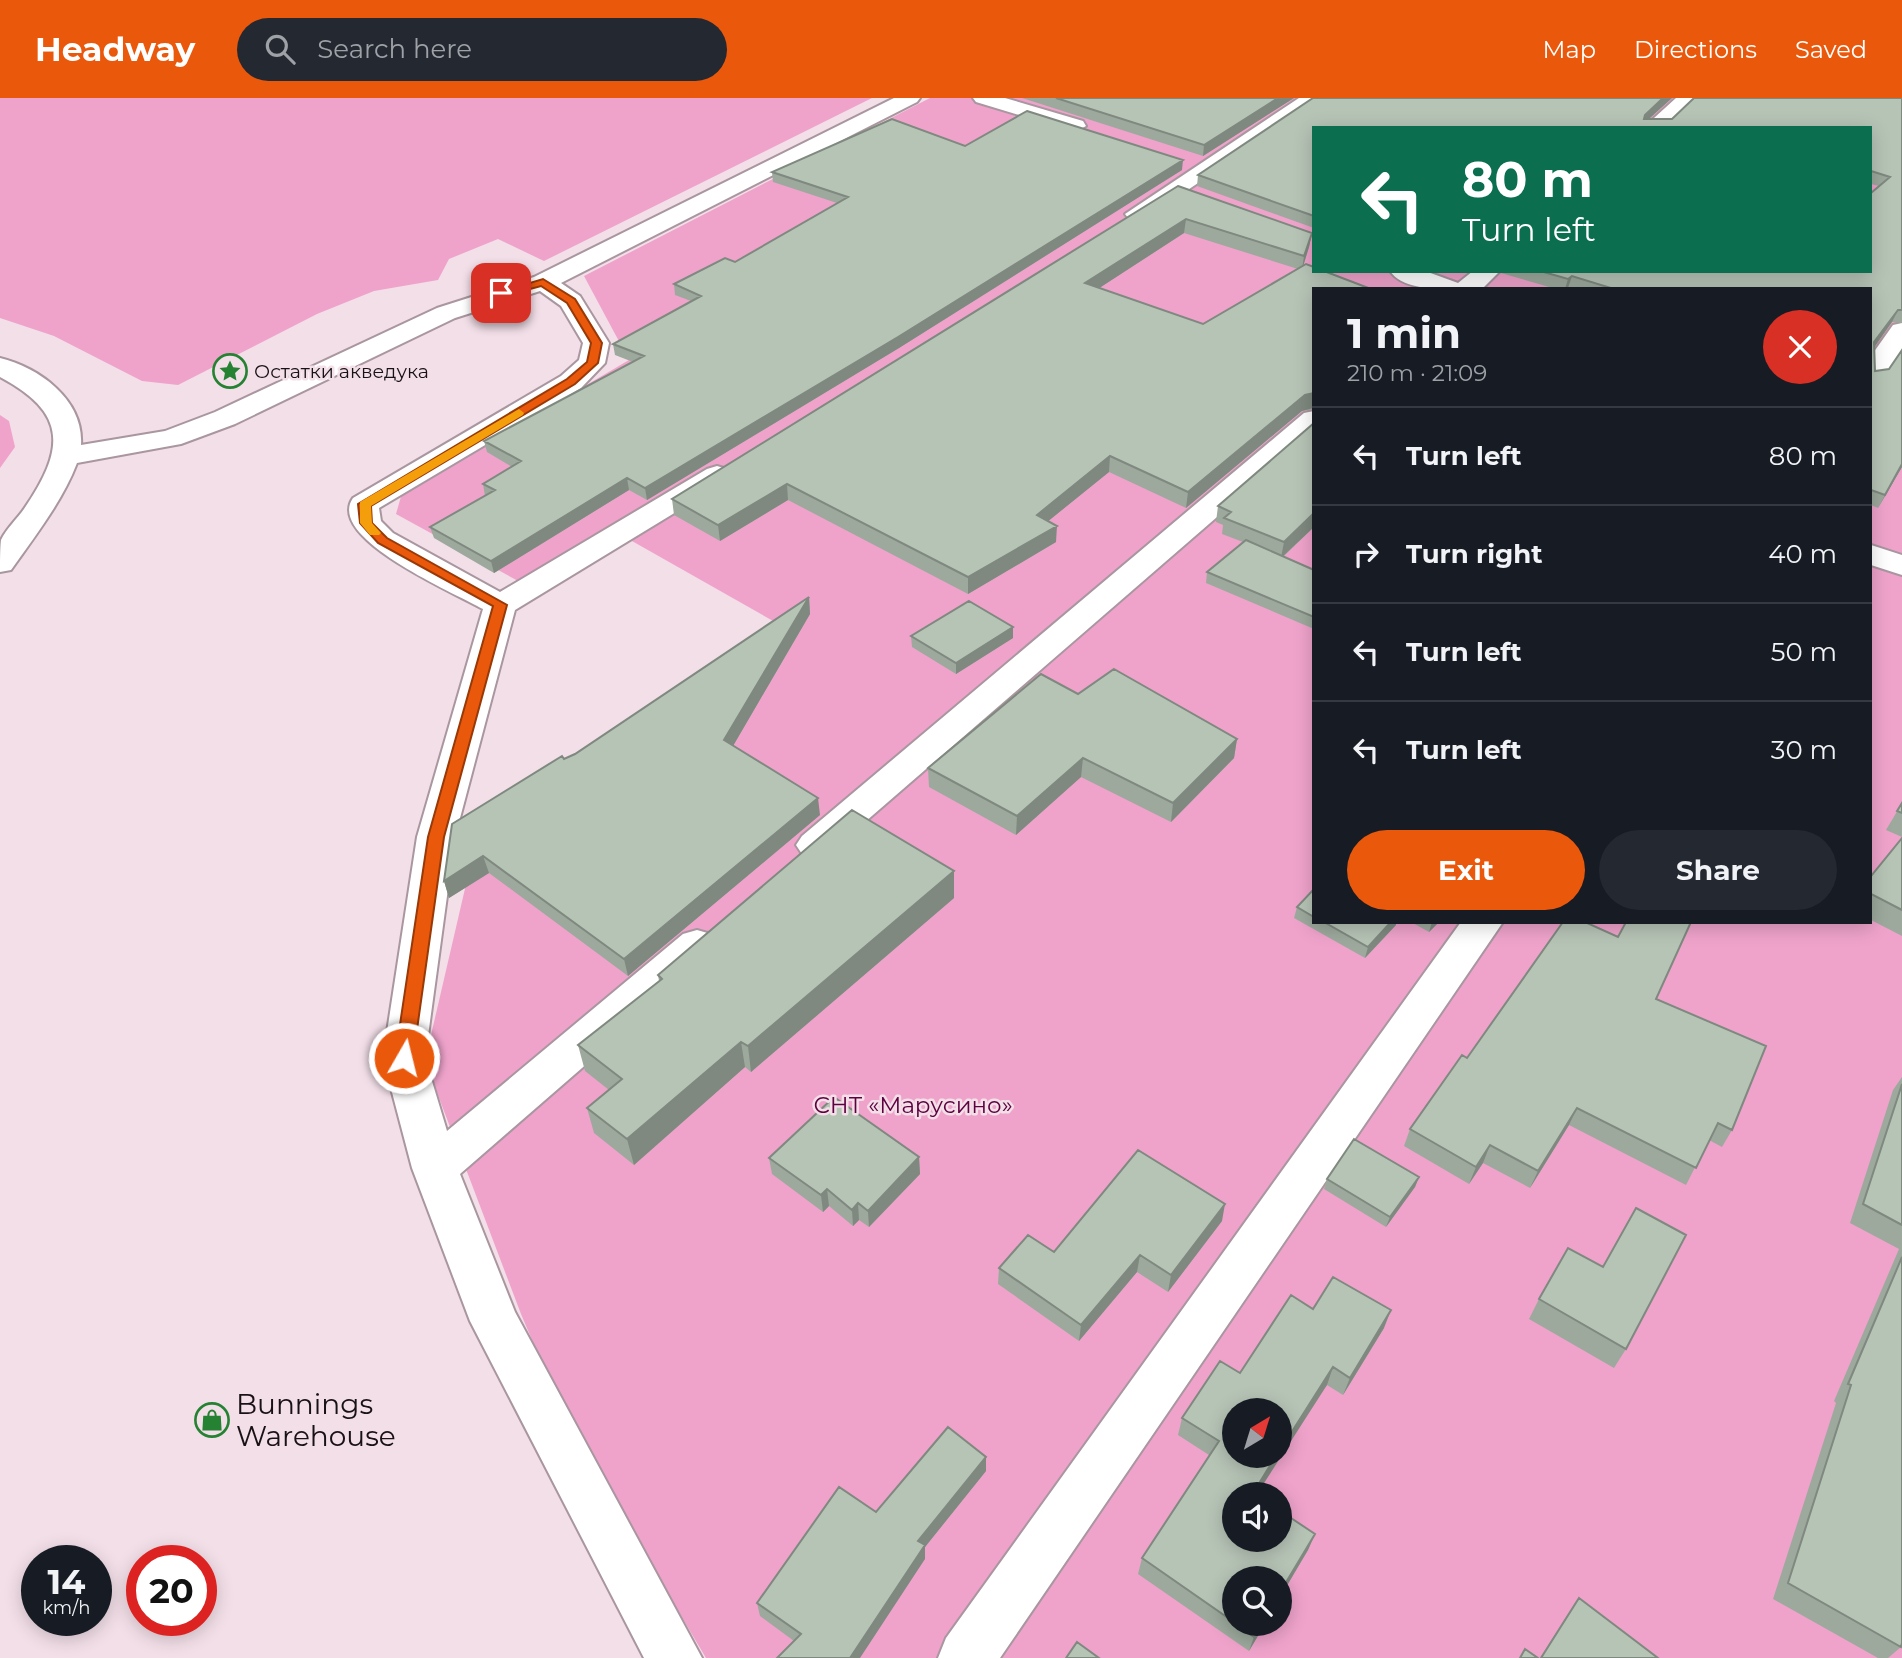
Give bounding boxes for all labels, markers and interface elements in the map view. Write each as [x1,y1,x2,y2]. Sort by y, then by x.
search box [237,18,727,81]
text: Headway [35,29,195,69]
icon: search [261,30,299,68]
text: Search here [317,33,472,65]
text: Map [1543,35,1596,64]
text: Directions [1634,35,1757,64]
text: Saved [1795,35,1867,64]
text: 80 m [1462,150,1593,209]
icon: left [1347,154,1438,245]
text: Turn left [1462,210,1596,249]
pin [471,263,531,323]
icon: arrive [482,274,520,312]
text: 1 min [1347,307,1461,359]
button: close [1763,310,1837,384]
place icon: Остатки акведука [211,352,249,390]
text: 210 m · 21:09 [1347,359,1487,387]
place label: Остатки акведука [254,360,429,383]
icon: left [1347,437,1385,475]
text: Turn left [1406,440,1522,472]
text: 80 m [1769,440,1837,472]
icon: right [1347,535,1385,573]
text: Turn right [1406,538,1542,570]
text: 40 m [1768,538,1837,570]
icon: left [1347,633,1385,671]
text: Turn left [1406,636,1522,668]
text: 50 m [1771,636,1837,668]
icon: left [1347,731,1385,769]
text: Turn left [1406,734,1522,766]
text: 30 m [1771,734,1837,766]
button: Exit [1347,830,1585,910]
button: Share [1599,830,1837,910]
position arrow [367,1021,441,1095]
park label: СНТ «Марусино» [813,1091,1013,1119]
place label: Bunnings Warehouse [236,1387,396,1453]
north arrow [1222,1398,1292,1468]
map controls [1222,1398,1292,1636]
shop icon: Bunnings Warehouse [193,1401,231,1439]
button: sound [1222,1482,1292,1552]
speed limit sign: 20 [126,1545,217,1636]
text: 14 [48,1560,85,1603]
button: search [1222,1566,1292,1636]
text: km/h [42,1597,91,1619]

